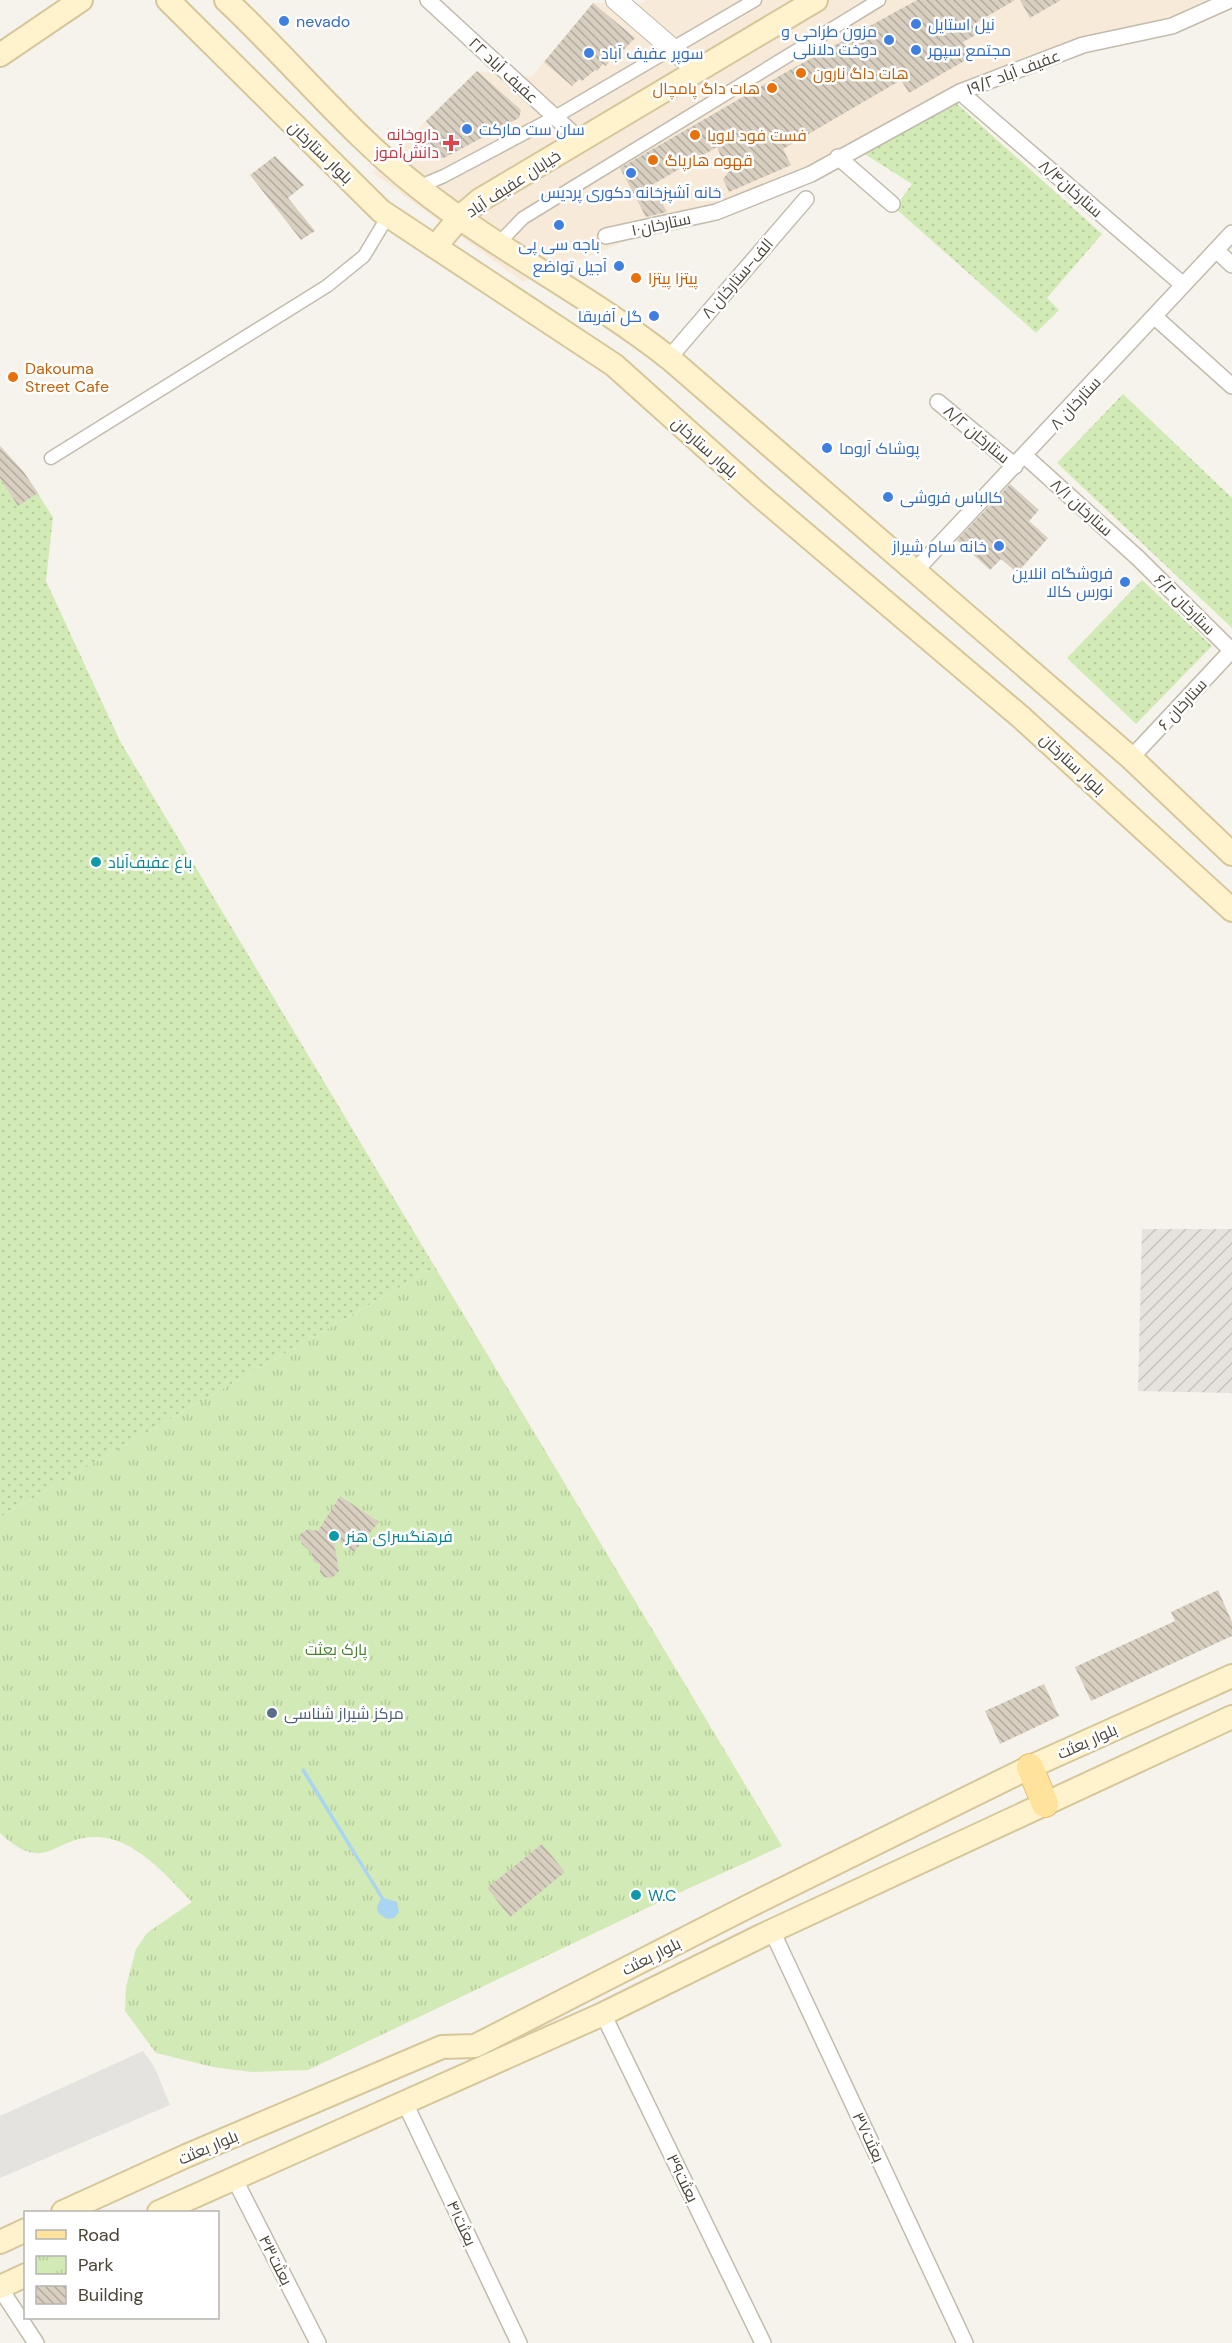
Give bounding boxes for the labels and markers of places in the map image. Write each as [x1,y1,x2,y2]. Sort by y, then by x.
place label: nevado [296,11,350,32]
marker: nevado [277,14,291,28]
place label: نیل استایل [928,14,995,35]
marker: نیل استایل [909,17,923,31]
place label: مزون طراحی و دوخت دلانلی [781,21,877,60]
marker: مزون طراحی و دوخت دلانلی [882,33,896,47]
place label: مجتمع سپهر [927,40,1011,62]
place label: سوپر عفیف آباد [601,43,703,65]
marker: مجتمع سپهر [909,43,923,57]
marker: سوپر عفیف آباد [582,46,596,60]
place label: هات داگ نارون [813,63,909,84]
marker: هات داگ نارون [794,66,808,80]
place label: هات داگ پامچال [653,78,760,100]
marker: هات داگ پامچال [765,81,779,95]
place label: سان ست مارکت [479,119,585,140]
marker: سان ست مارکت [460,122,474,136]
place label: داروخانه دانش‌آموز [374,124,439,163]
place label: فست فود لاویا [707,125,807,146]
marker: فست فود لاویا [688,128,702,142]
marker: داروخانه دانش‌آموز [444,136,458,150]
place label: قهوه هارپاگ [665,150,753,172]
marker: قهوه هارپاگ [646,153,660,167]
marker: خانه آشپزخانه دکوری پردیس [624,166,638,180]
place label: خانه آشپزخانه دکوری پردیس [541,182,721,204]
marker: باجه سی پی [552,218,566,232]
place label: باجه سی پی [518,234,600,256]
place label: آجیل تواضع [533,256,608,278]
marker: آجیل تواضع [612,259,626,273]
place label: پیتزا پیتزا [648,268,699,290]
marker: پیتزا پیتزا [629,271,643,285]
place label: گل آفریقا [578,306,642,327]
marker: گل آفریقا [647,309,661,323]
place label: Dakouma Street Cafe [25,358,109,397]
marker: Dakouma Street Cafe [6,370,20,384]
place label: پوشاک آروما [839,438,920,460]
marker: پوشاک آروما [820,441,834,455]
place label: کالباس فروشی [900,487,1003,508]
marker: کالباس فروشی [881,490,895,504]
place label: خانه سام شیراز [891,536,987,558]
marker: خانه سام شیراز [992,539,1006,553]
place label: فروشگاه انلاین نورس کالا [1012,563,1113,602]
marker: فروشگاه انلاین نورس کالا [1118,575,1132,589]
place label: باغ عفیف‌آباد [108,852,192,874]
marker: باغ عفیف‌آباد [89,855,103,869]
place label: فرهنگسرای هنر [345,1526,453,1547]
marker: فرهنگسرای هنر [327,1529,341,1543]
place label: مرکز شیراز شناسی [284,1703,404,1724]
marker: مرکز شیراز شناسی [265,1706,279,1720]
place label: W.C [648,1885,677,1906]
marker: W.C [629,1888,643,1902]

